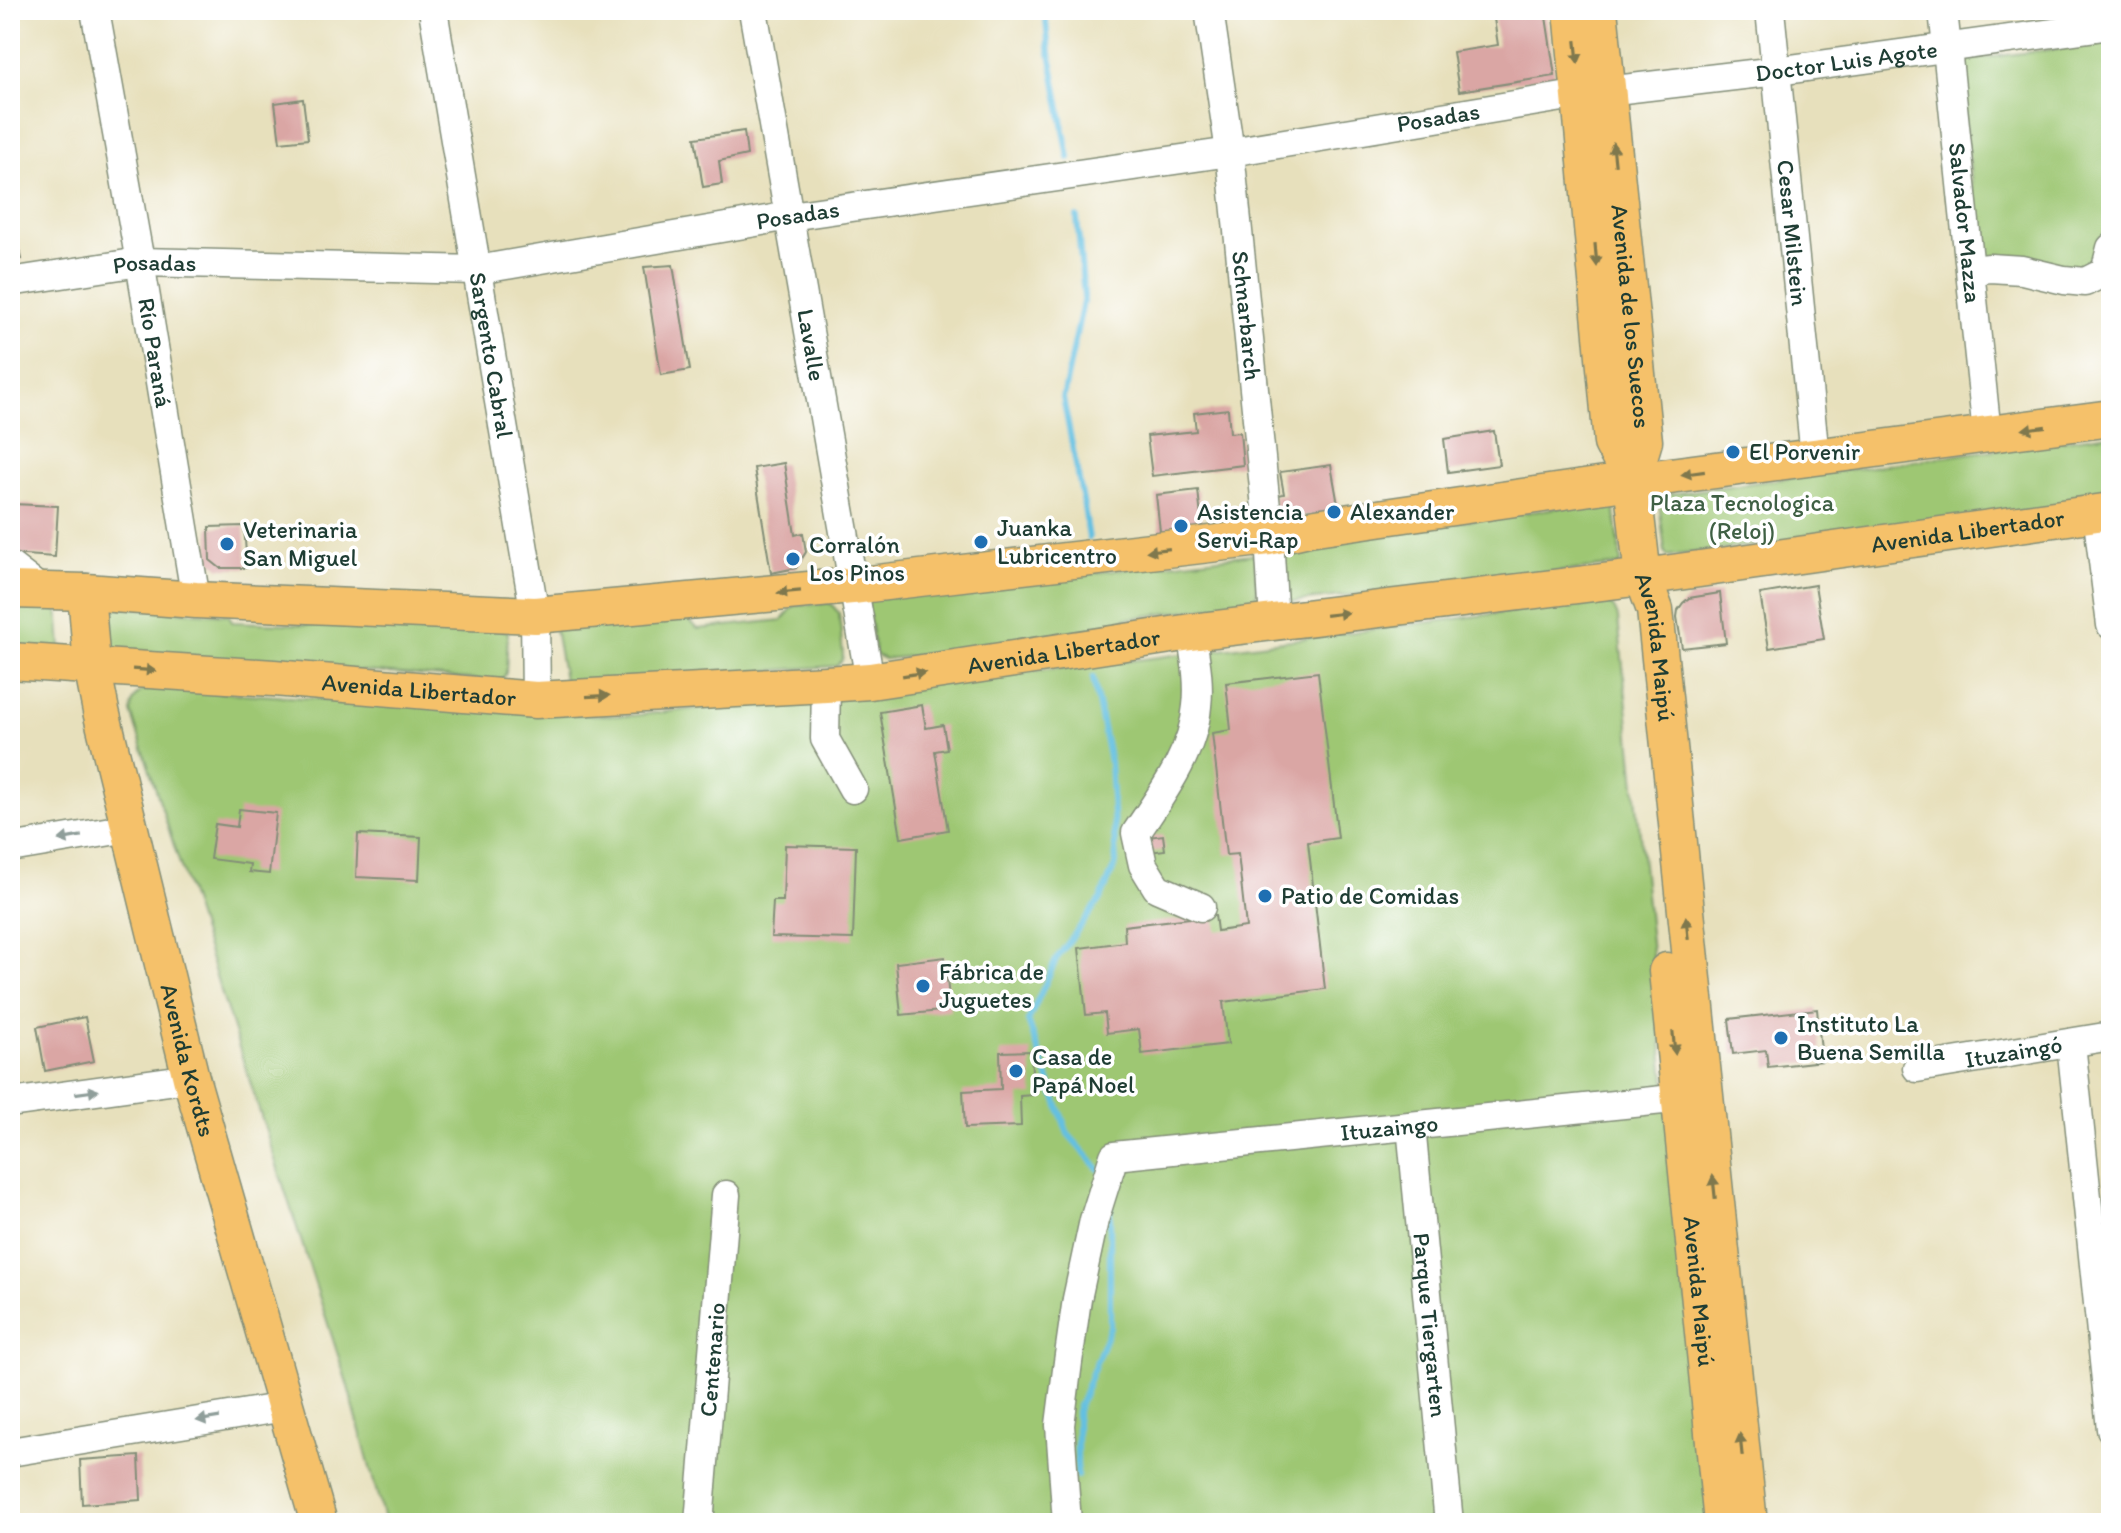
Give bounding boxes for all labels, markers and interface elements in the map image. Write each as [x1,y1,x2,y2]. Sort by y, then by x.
street label: Doctor Luis Agote [1754,34,1939,87]
one-way arrow [1570,40,1583,65]
street label: Posadas [1394,96,1482,138]
one-way arrow [1608,141,1621,166]
street label: Salvador Mazza [1943,141,1988,305]
street label: Cesar Milstein [1771,158,1815,308]
street label: Posadas [754,194,841,236]
street label: Avenida de los Suecos [1605,203,1658,430]
one-way arrow [1589,243,1602,268]
street label: Posadas [111,247,197,280]
street label: Schnarbarch [1226,249,1268,382]
street label: Sargento Cabral [463,270,520,440]
street label: Río Paraná [132,295,179,410]
street label: Lavalle [791,307,832,383]
one-way arrow [2021,422,2046,435]
place label: El Porvenir [1749,437,1860,466]
marker: El Porvenir [1724,443,1742,461]
one-way arrow [1680,467,1705,480]
park label: Plaza Tecnologica (Reloj) [1650,488,1835,545]
place label: Asistencia Servi-Rap [1197,497,1304,554]
place label: Alexander [1350,497,1454,526]
marker: Alexander [1325,503,1343,521]
street label: Avenida Libertador [1869,503,2066,559]
place label: Juanka Lubricentro [997,513,1117,570]
place label: Veterinaria San Miguel [243,515,358,572]
marker: Asistencia Servi-Rap [1172,517,1190,535]
place label: Corralón Los Pinos [809,530,905,587]
marker: Juanka Lubricentro [972,533,990,551]
marker: Veterinaria San Miguel [218,535,236,553]
one-way arrow [1145,543,1170,556]
marker: Corralón Los Pinos [784,550,802,568]
street label: Avenida Maipú [1629,568,1681,723]
one-way arrow [776,586,801,599]
one-way arrow [1325,608,1350,621]
street label: Avenida Libertador [965,622,1162,680]
one-way arrow [132,663,157,676]
street label: Avenida Libertador [321,667,517,712]
one-way arrow [901,667,926,680]
one-way arrow [586,690,612,703]
one-way arrow [57,832,82,844]
place label: Patio de Comidas [1281,881,1459,910]
marker: Patio de Comidas [1256,887,1274,905]
one-way arrow [1681,915,1694,940]
place label: Fábrica de Juguetes [939,957,1044,1014]
marker: Fábrica de Juguetes [914,977,932,995]
street label: Avenida Kordts [154,981,222,1140]
place label: Instituto La Buena Semilla [1797,1009,1946,1066]
marker: Instituto La Buena Semilla [1772,1029,1790,1047]
street label: Ituzaingó [1963,1029,2064,1074]
one-way arrow [1668,1031,1681,1056]
place label: Casa de Papá Noel [1032,1042,1135,1099]
marker: Casa de Papá Noel [1007,1062,1025,1080]
one-way arrow [75,1086,100,1099]
street label: Ituzaingo [1339,1108,1440,1147]
one-way arrow [1708,1174,1721,1199]
street label: Avenida Maipú [1678,1215,1721,1368]
street label: Parque Tiergarten [1407,1231,1454,1419]
street label: Centenario [693,1301,731,1418]
one-way arrow [195,1414,220,1426]
one-way arrow [1734,1432,1747,1457]

